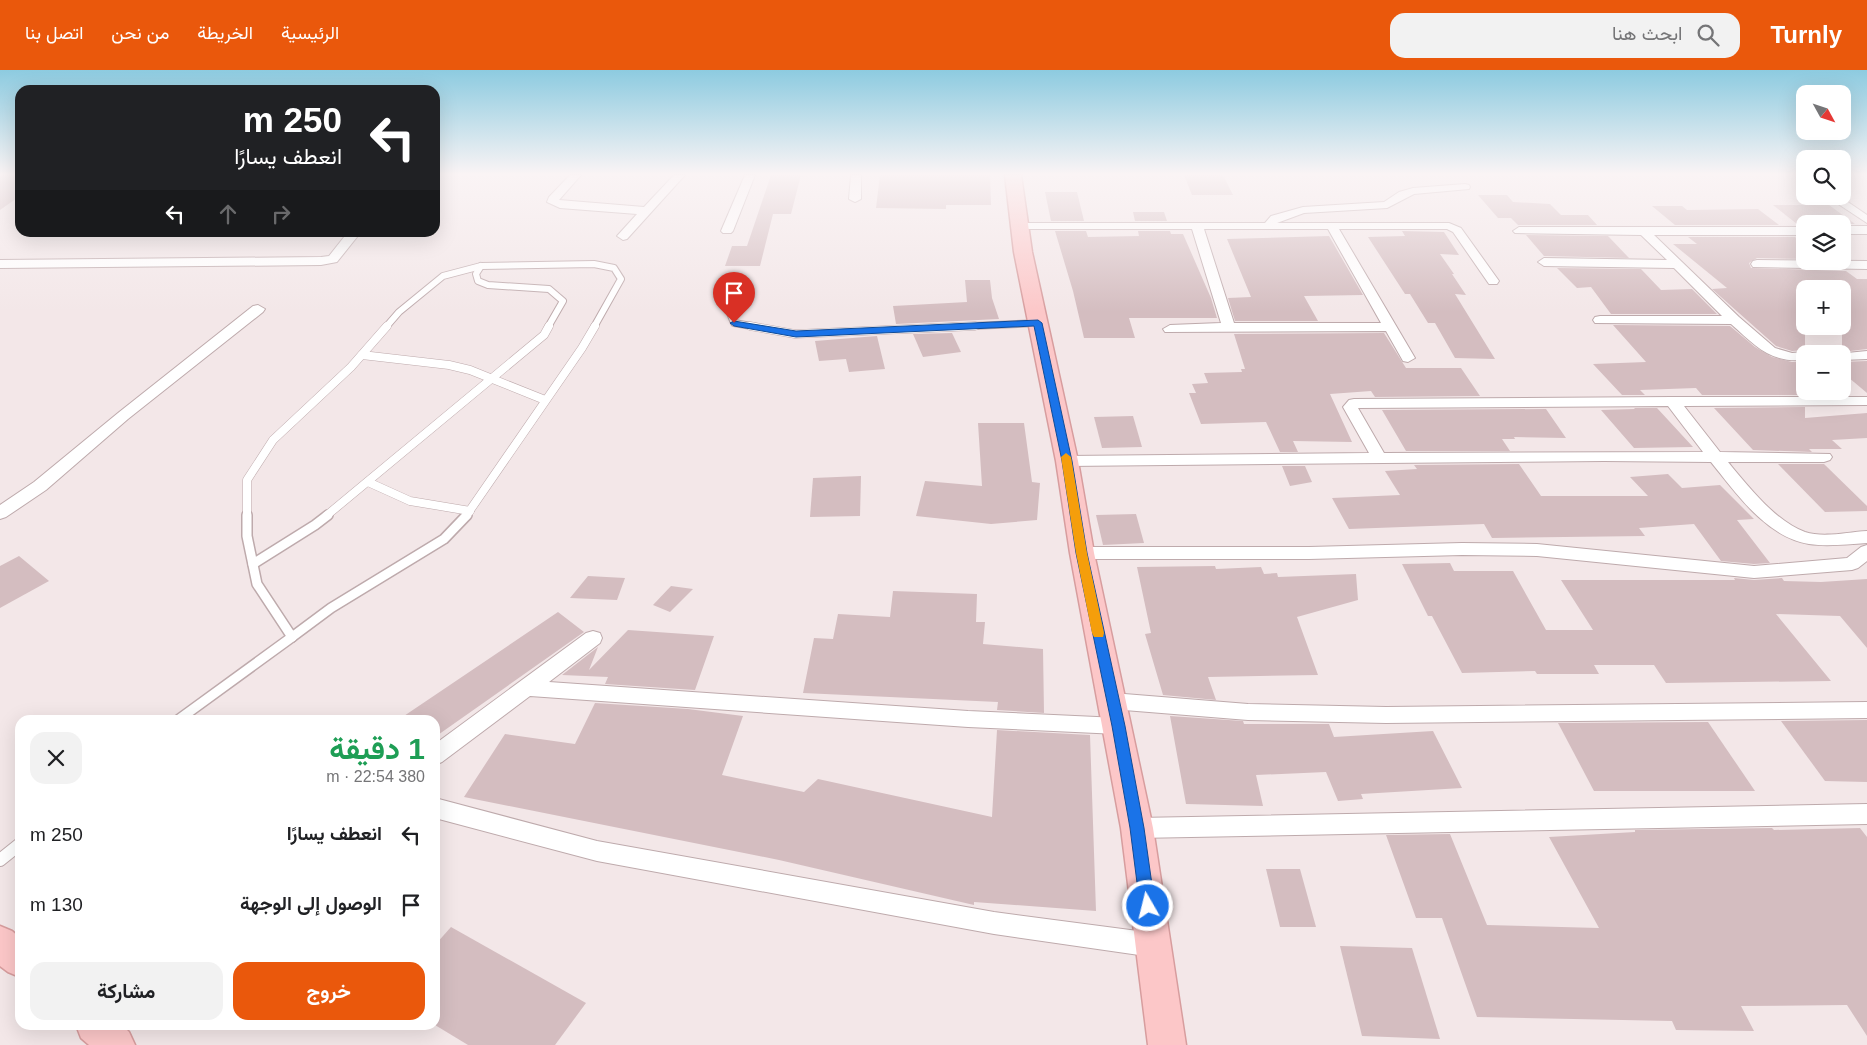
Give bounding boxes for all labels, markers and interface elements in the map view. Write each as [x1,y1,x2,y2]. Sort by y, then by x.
search box [1390,13,1740,58]
icon: search [1694,21,1722,49]
text: Turnly [1770,21,1842,48]
text: اتصل بنا [25,23,83,43]
text: من نحن [111,23,169,43]
text: الخريطة [197,23,253,43]
text: الرئيسية [281,23,339,43]
text: ابحث هنا [1612,23,1682,44]
north arrow [1796,85,1851,140]
map controls [1796,85,1851,400]
text: 250 m [243,100,342,139]
icon: left [360,105,425,170]
text: انعطف يسارًا [234,144,342,169]
button: search [1796,150,1851,205]
icon: left [161,200,189,228]
icon: ahead [214,200,242,228]
icon: right [267,200,295,228]
button: layers [1796,215,1851,270]
pin [713,272,755,323]
icon: arrive [720,279,748,307]
button: + [1796,280,1851,335]
button: − [1796,345,1851,400]
button: close [30,732,82,784]
text: 1 دقيقة [329,732,425,765]
text: 380 m · 22:54 [326,768,425,785]
icon: left [397,821,425,849]
text: انعطف يسارًا [287,823,382,844]
text: 250 m [30,824,83,845]
position arrow [1121,879,1173,931]
icon: arrive [397,891,425,919]
text: الوصول إلى الوجهة [240,893,382,914]
text: 130 m [30,894,83,915]
button: مشاركة [30,962,223,1020]
button: خروج [233,962,425,1020]

